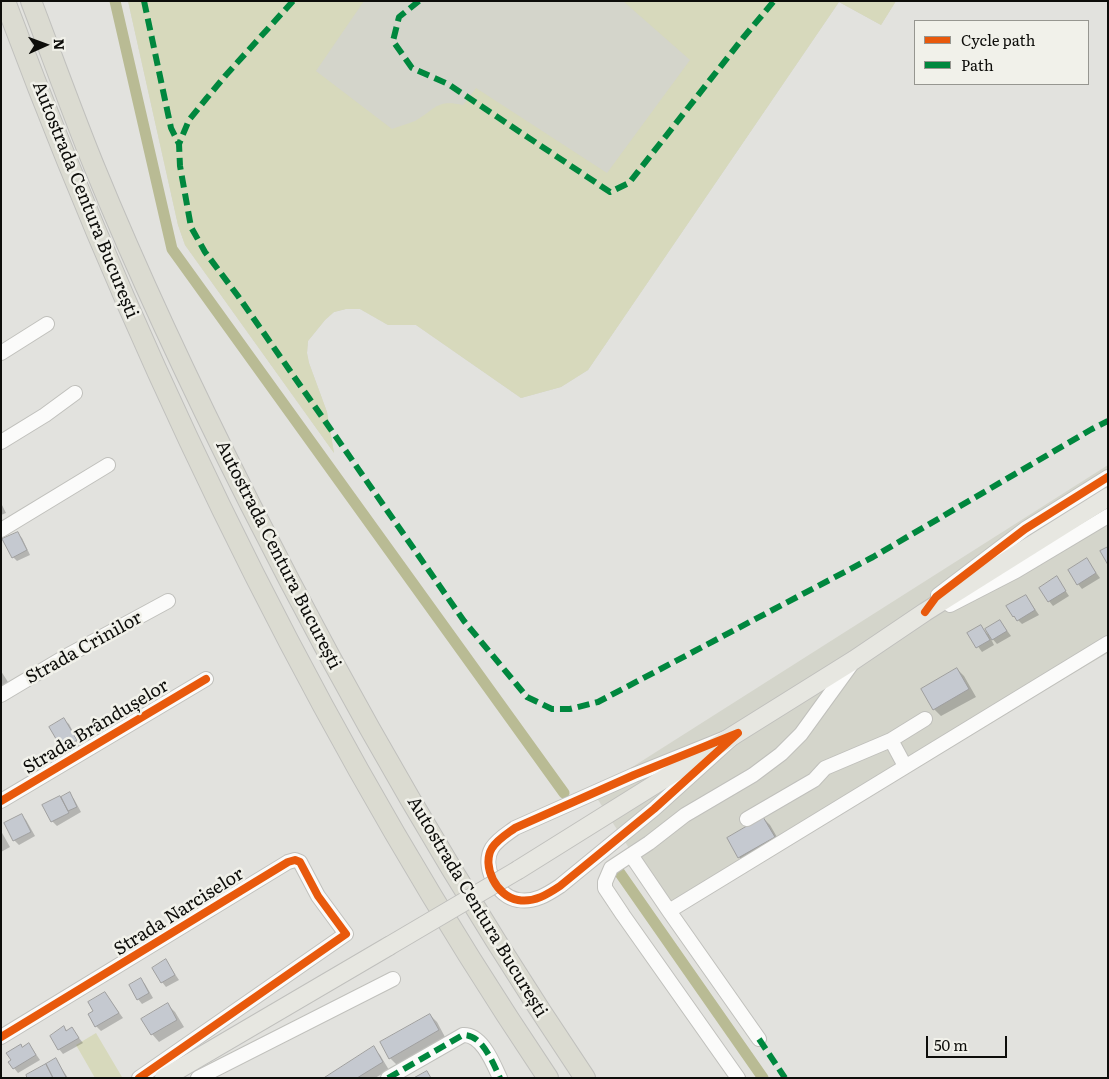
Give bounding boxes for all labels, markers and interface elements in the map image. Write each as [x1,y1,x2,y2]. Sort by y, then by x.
north arrow [20,20,70,70]
legend [914,20,1089,85]
text: Cycle path [961,28,1035,51]
text: N [50,38,70,51]
text: Path [961,53,994,76]
street label: Autostrada Centura București [27,78,143,322]
street label: Autostrada Centura București [211,437,345,673]
street label: Strada Crinilor [22,607,146,689]
street label: Strada Brândușelor [19,675,173,779]
street label: Autostrada Centura București [402,793,552,1021]
street label: Strada Narciselor [110,863,248,961]
scale bar [929,1026,1010,1058]
text: 50 m [934,1033,968,1056]

